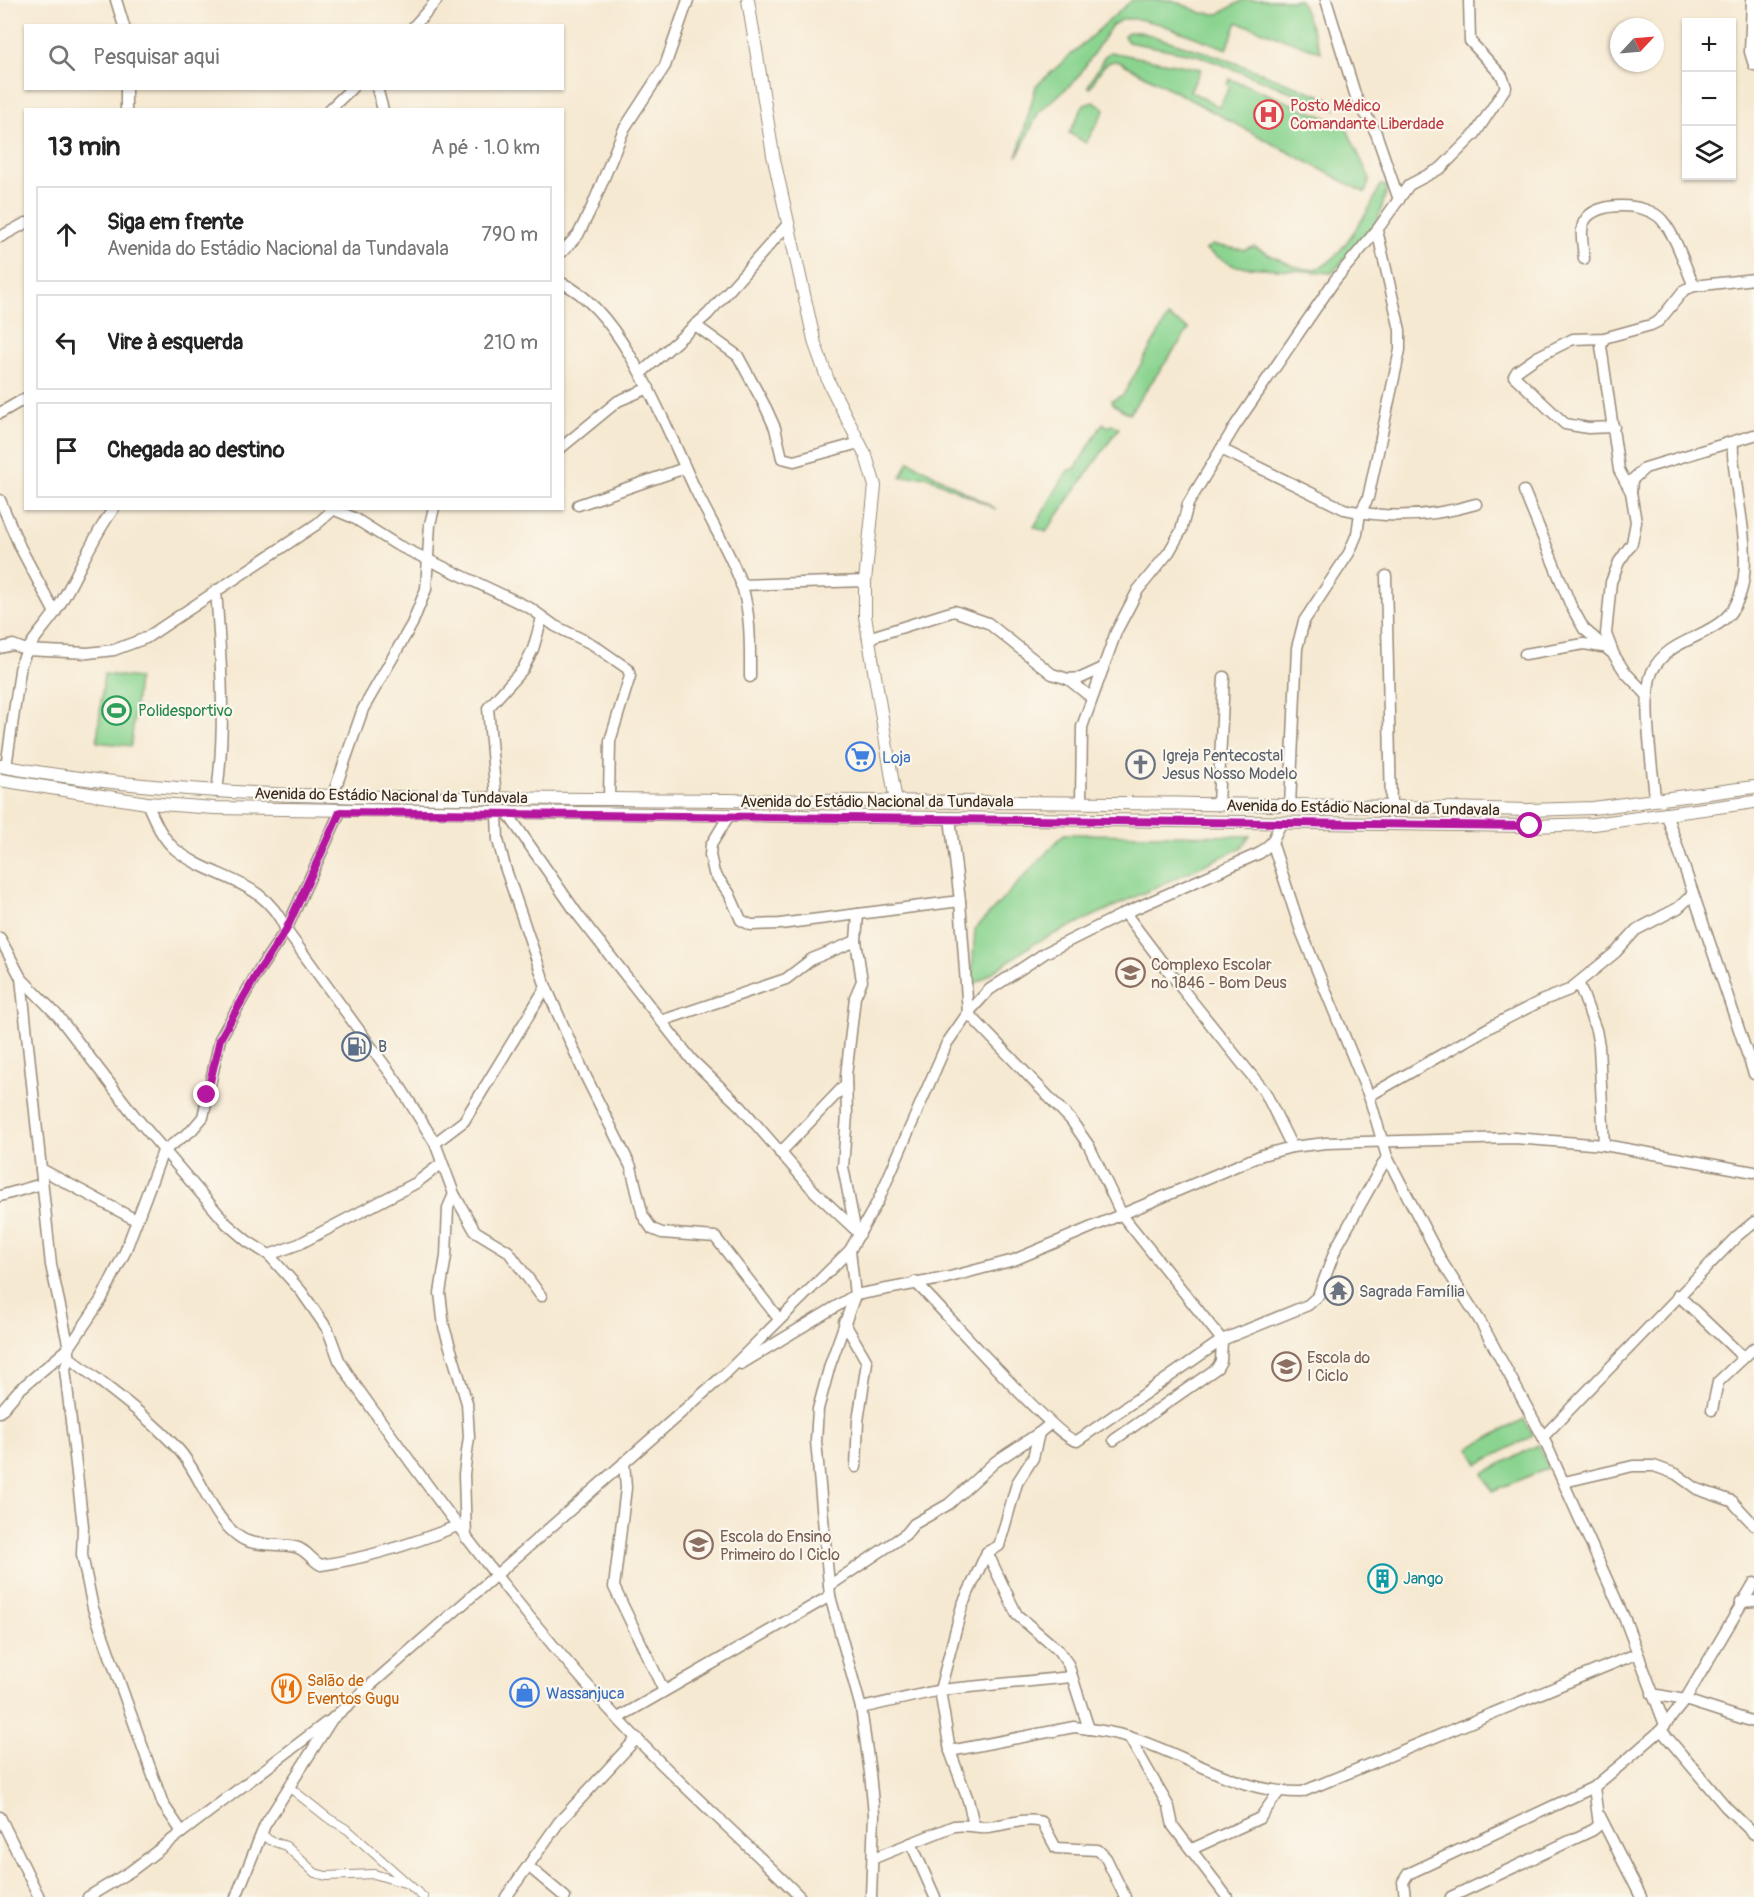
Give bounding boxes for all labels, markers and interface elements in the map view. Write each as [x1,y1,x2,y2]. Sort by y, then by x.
north arrow [1610,18,1664,72]
map controls [1682,18,1736,180]
button: + [1682,18,1736,72]
search box [24,24,564,90]
icon: search [45,41,78,74]
text: Pesquisar aqui [93,43,219,71]
button: − [1682,72,1736,126]
place label: Posto Médico Comandante Liberdade [1290,96,1444,134]
hospital icon: Posto Médico Comandante Liberdade [1253,98,1285,130]
button: layers [1682,126,1736,180]
text: 13 min [48,131,121,163]
text: A pé · 1.0 km [431,135,540,160]
text: Siga em frente [107,208,243,236]
icon: ahead [50,218,83,251]
text: 790 m [481,222,538,247]
text: Avenida do Estádio Nacional da Tundavala [107,236,449,261]
icon: left [50,326,83,359]
text: Vire à esquerda [107,328,243,356]
text: 210 m [483,330,538,355]
icon: arrive [50,434,83,467]
text: Chegada ao destino [107,436,285,464]
sports icon: Polidesportivo [101,694,133,726]
place label: Polidesportivo [138,701,233,721]
supermarket icon: Loja [845,741,877,773]
place label: Igreja Pentecostal Jesus Nosso Modelo [1162,746,1298,784]
place label: Loja [882,748,911,768]
church icon: Igreja Pentecostal Jesus Nosso Modelo [1125,748,1157,780]
street label: Avenida do Estádio Nacional da Tundavala [254,784,528,808]
street label: Avenida do Estádio Nacional da Tundavala [740,792,1014,812]
street label: Avenida do Estádio Nacional da Tundavala [1226,796,1500,820]
route start [1516,812,1542,838]
place label: Complexo Escolar nº 1846 - Bom Deus [1151,955,1287,993]
school or university icon: Complexo Escolar nº 1846 - Bom Deus [1114,957,1146,989]
fuel station icon: B [341,1030,373,1062]
place label: B [378,1037,387,1057]
route end [193,1081,219,1107]
temple icon: Sagrada Família [1322,1275,1354,1307]
place label: Sagrada Família [1359,1282,1465,1302]
place label: Escola do I Ciclo [1307,1348,1370,1386]
school or university icon: Escola do I Ciclo [1270,1350,1302,1382]
place label: Escola do Ensino Primeiro do I Ciclo [720,1527,840,1565]
school or university icon: Escola do Ensino Primeiro do I Ciclo [683,1529,715,1561]
building icon: Jango [1366,1562,1398,1594]
place label: Jango [1403,1569,1444,1589]
place label: Salão de Eventos Gugu [307,1671,399,1709]
restaurant icon: Salão de Eventos Gugu [270,1673,302,1705]
shop icon: Wassanjuca [509,1677,541,1709]
place label: Wassanjuca [546,1684,624,1704]

